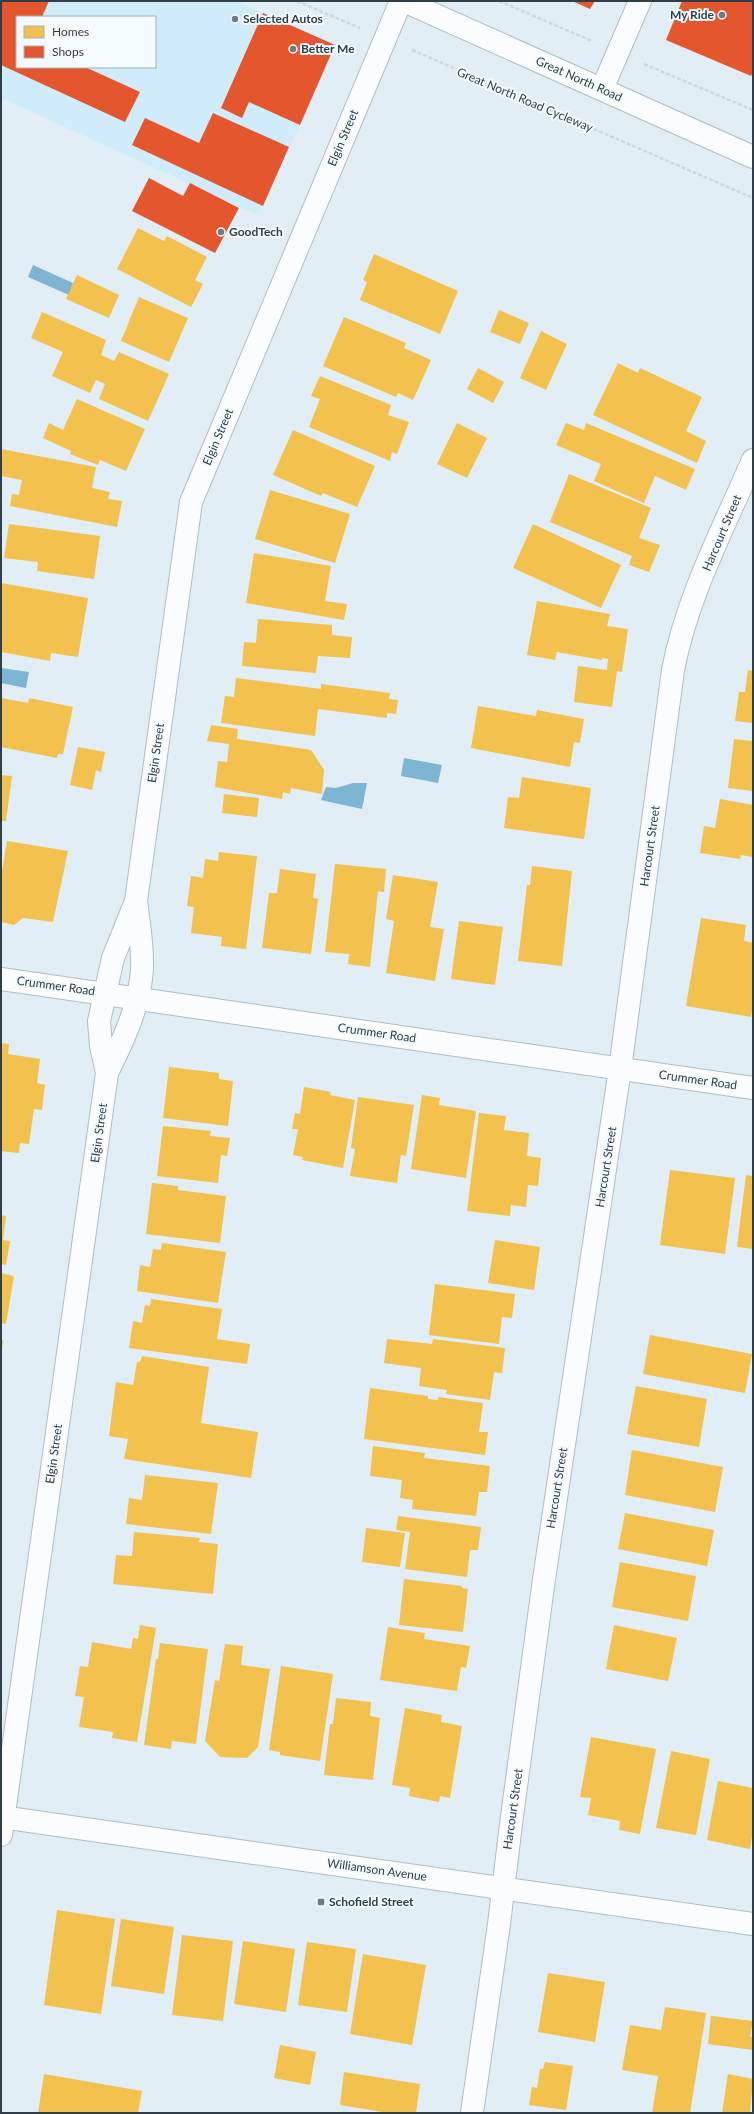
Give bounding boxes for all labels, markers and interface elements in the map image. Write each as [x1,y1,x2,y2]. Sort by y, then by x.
place label: My Ride [670,7,715,22]
marker: My Ride [717,10,727,20]
place label: Selected Autos [243,11,323,26]
marker: Selected Autos [230,14,240,24]
legend [16,16,156,68]
text: Homes [52,24,89,39]
place label: Better Me [301,41,355,56]
text: Shops [52,44,84,59]
marker: Better Me [288,44,298,54]
street label: Great North Road [534,53,625,104]
street label: Great North Road Cycleway [455,64,596,135]
street label: Elgin Street [324,107,361,168]
place label: GoodTech [229,224,283,239]
marker: GoodTech [216,227,226,237]
street label: Elgin Street [199,406,236,467]
street label: Harcourt Street [699,492,745,573]
street label: Elgin Street [144,721,167,784]
street label: Harcourt Street [636,804,663,887]
street label: Crummer Road [16,973,96,998]
street label: Crummer Road [337,1020,417,1045]
street label: Crummer Road [658,1067,738,1092]
street label: Elgin Street [87,1101,110,1164]
street label: Harcourt Street [592,1125,619,1208]
street label: Elgin Street [42,1422,65,1485]
street label: Harcourt Street [543,1446,570,1529]
street label: Harcourt Street [499,1767,526,1850]
street label: Williamson Avenue [326,1855,428,1884]
place label: Schofield Street [329,1894,414,1909]
marker: Schofield Street [316,1897,326,1907]

